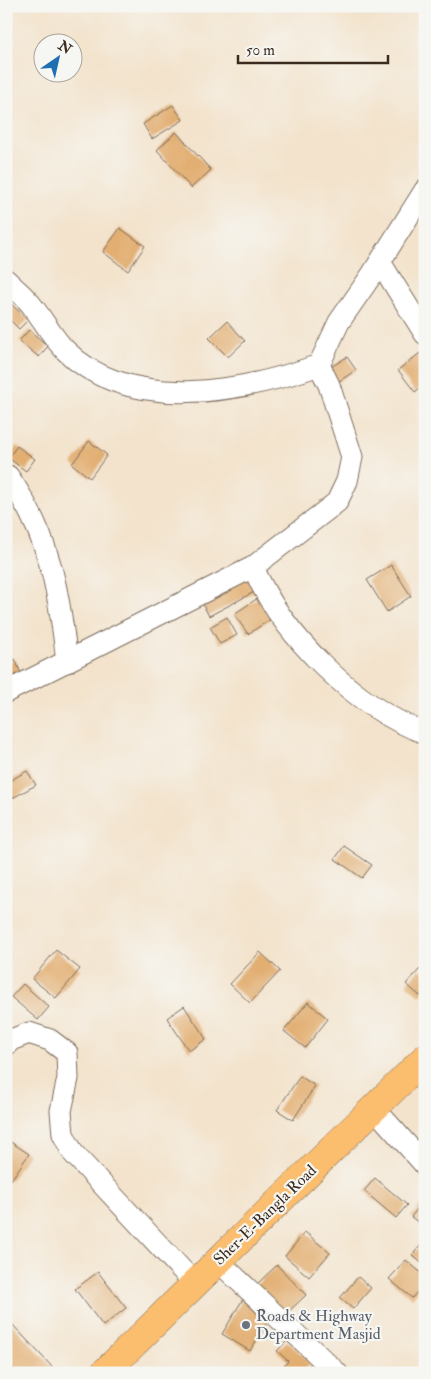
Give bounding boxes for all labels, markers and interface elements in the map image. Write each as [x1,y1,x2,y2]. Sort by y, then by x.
north arrow [32,32,82,82]
scale bar [238,32,388,64]
text: N [54,37,75,58]
text: 50 m [246,41,275,60]
street label: Sher-E-Bangla Road [209,1161,321,1269]
place label: Roads & Highway Department Masjid [256,1306,381,1345]
marker: Roads & Highway Department Masjid [240,1319,252,1331]

